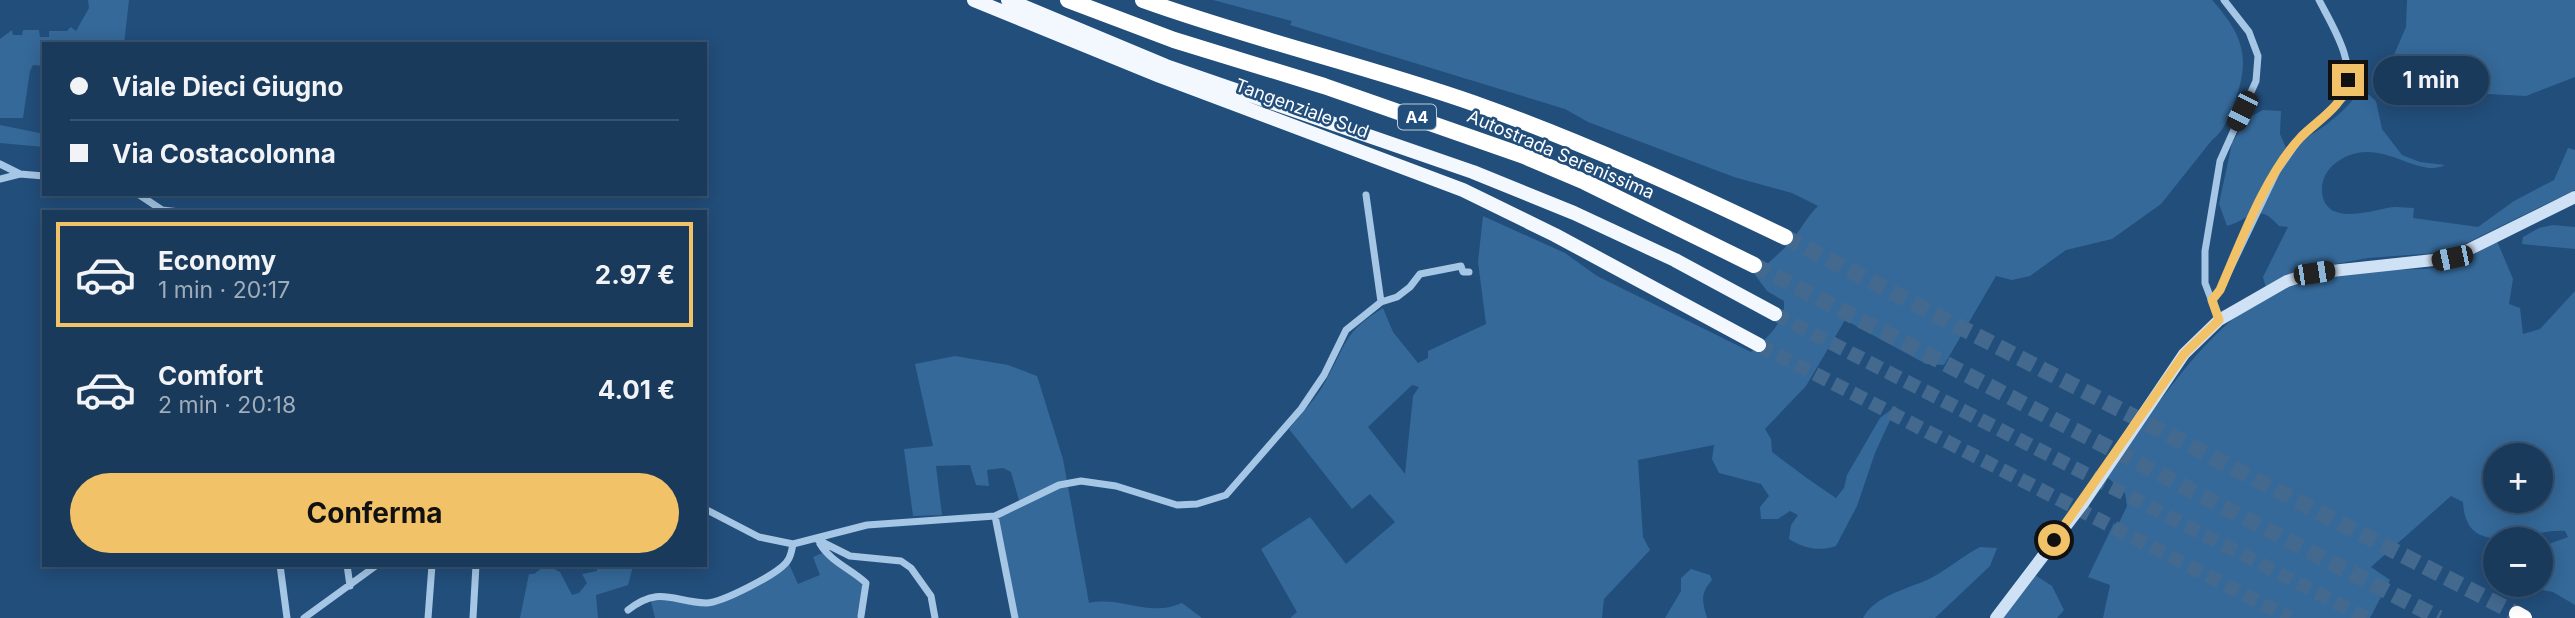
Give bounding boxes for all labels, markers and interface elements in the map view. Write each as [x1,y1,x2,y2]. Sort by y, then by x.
callout: 1 min [2372,56,2488,104]
route end [2332,64,2364,96]
text: 1 min [2403,66,2459,94]
text: Viale Dieci Giugno [112,71,343,102]
street label: Tangenziale Sud [1232,74,1372,142]
car [2224,88,2261,134]
road number: A4 [1398,105,1436,130]
street label: Autostrada Serenissima [1464,105,1658,203]
text: Via Costacolonna [112,138,336,169]
icon: car [74,243,137,306]
car [2430,243,2475,273]
text: Economy [158,245,276,276]
text: 2.97 € [595,259,675,290]
car [2292,259,2337,287]
text: 1 min · 20:17 [158,276,290,304]
icon: car [74,358,137,421]
text: Comfort [158,360,263,391]
text: 4.01 € [598,374,675,405]
text: 2 min · 20:18 [158,391,296,419]
map controls [2483,443,2553,597]
button: + [2483,443,2553,513]
button: Conferma [70,473,679,553]
route start [2038,524,2070,556]
button: − [2483,527,2553,597]

